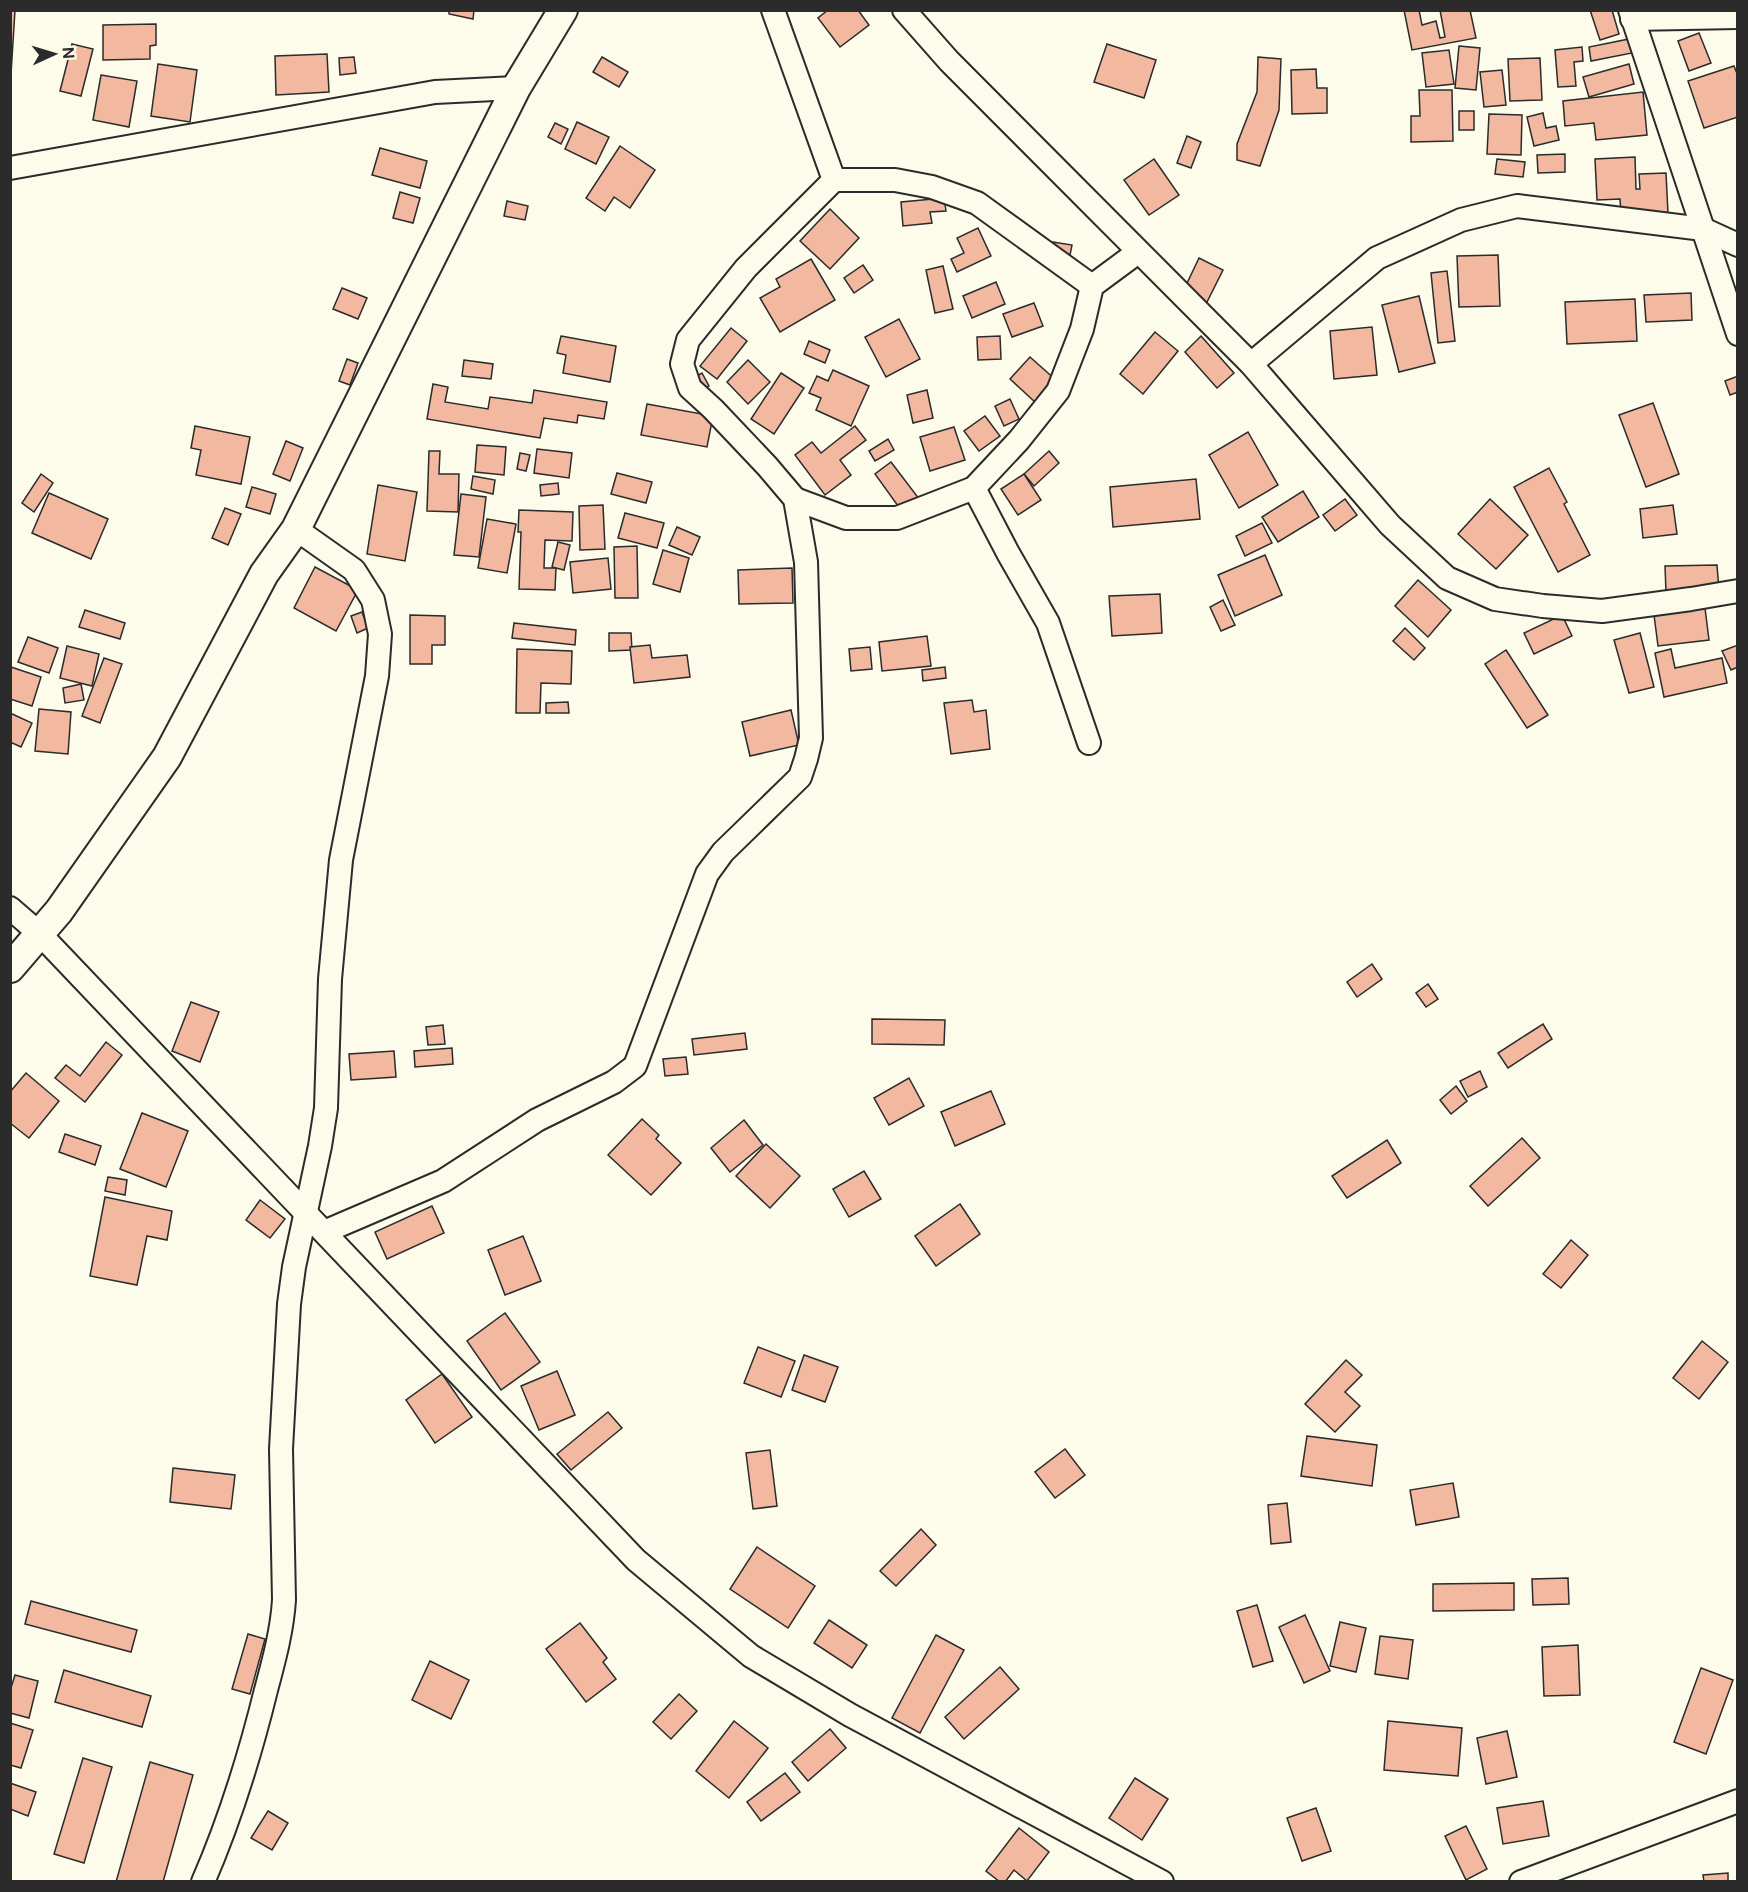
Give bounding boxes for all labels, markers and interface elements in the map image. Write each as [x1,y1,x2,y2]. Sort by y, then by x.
north arrow [24,24,84,84]
text: N [58,46,79,60]

